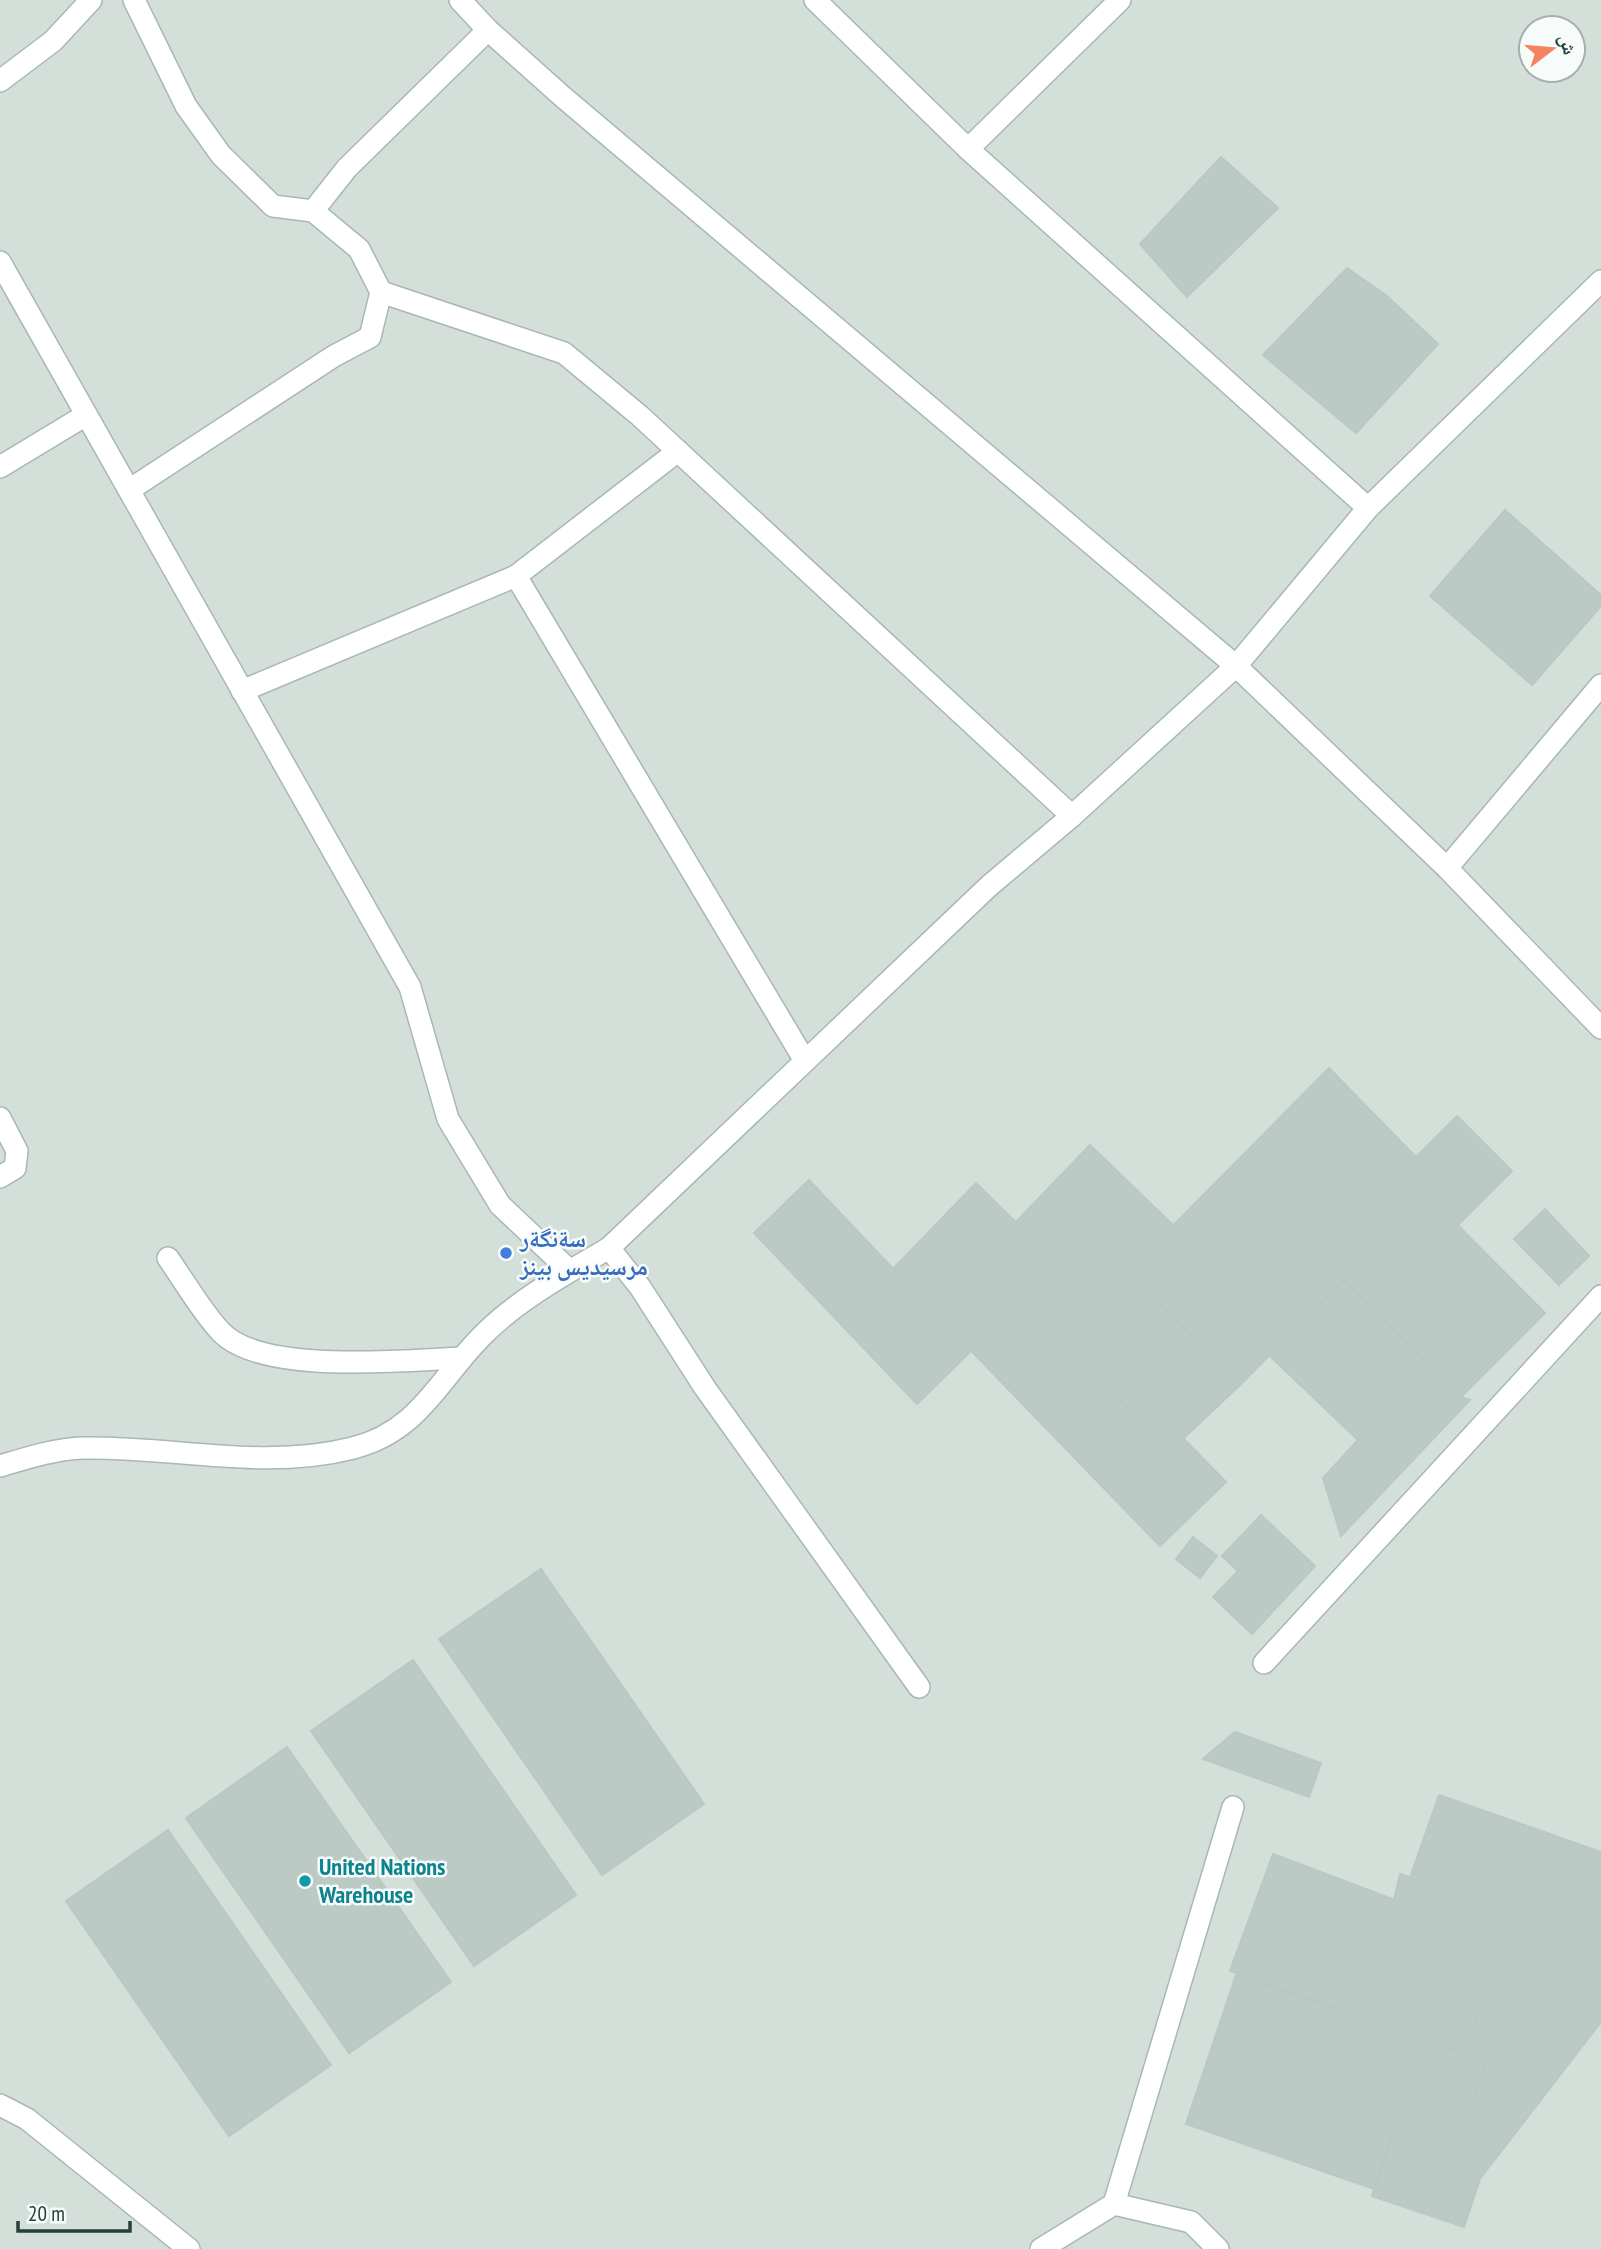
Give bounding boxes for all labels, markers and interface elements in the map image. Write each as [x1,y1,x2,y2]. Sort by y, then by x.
north arrow [1517,14,1587,84]
text: ش [1554,31,1583,57]
place label: سةنگةر مرسيديس بينز [519,1223,648,1282]
marker: سةنگةر مرسيديس بينز [498,1245,514,1261]
place label: United Nations Warehouse [318,1851,446,1910]
marker: United Nations Warehouse [297,1873,313,1889]
scale bar [18,2190,130,2234]
text: 20 m [28,2200,65,2227]

